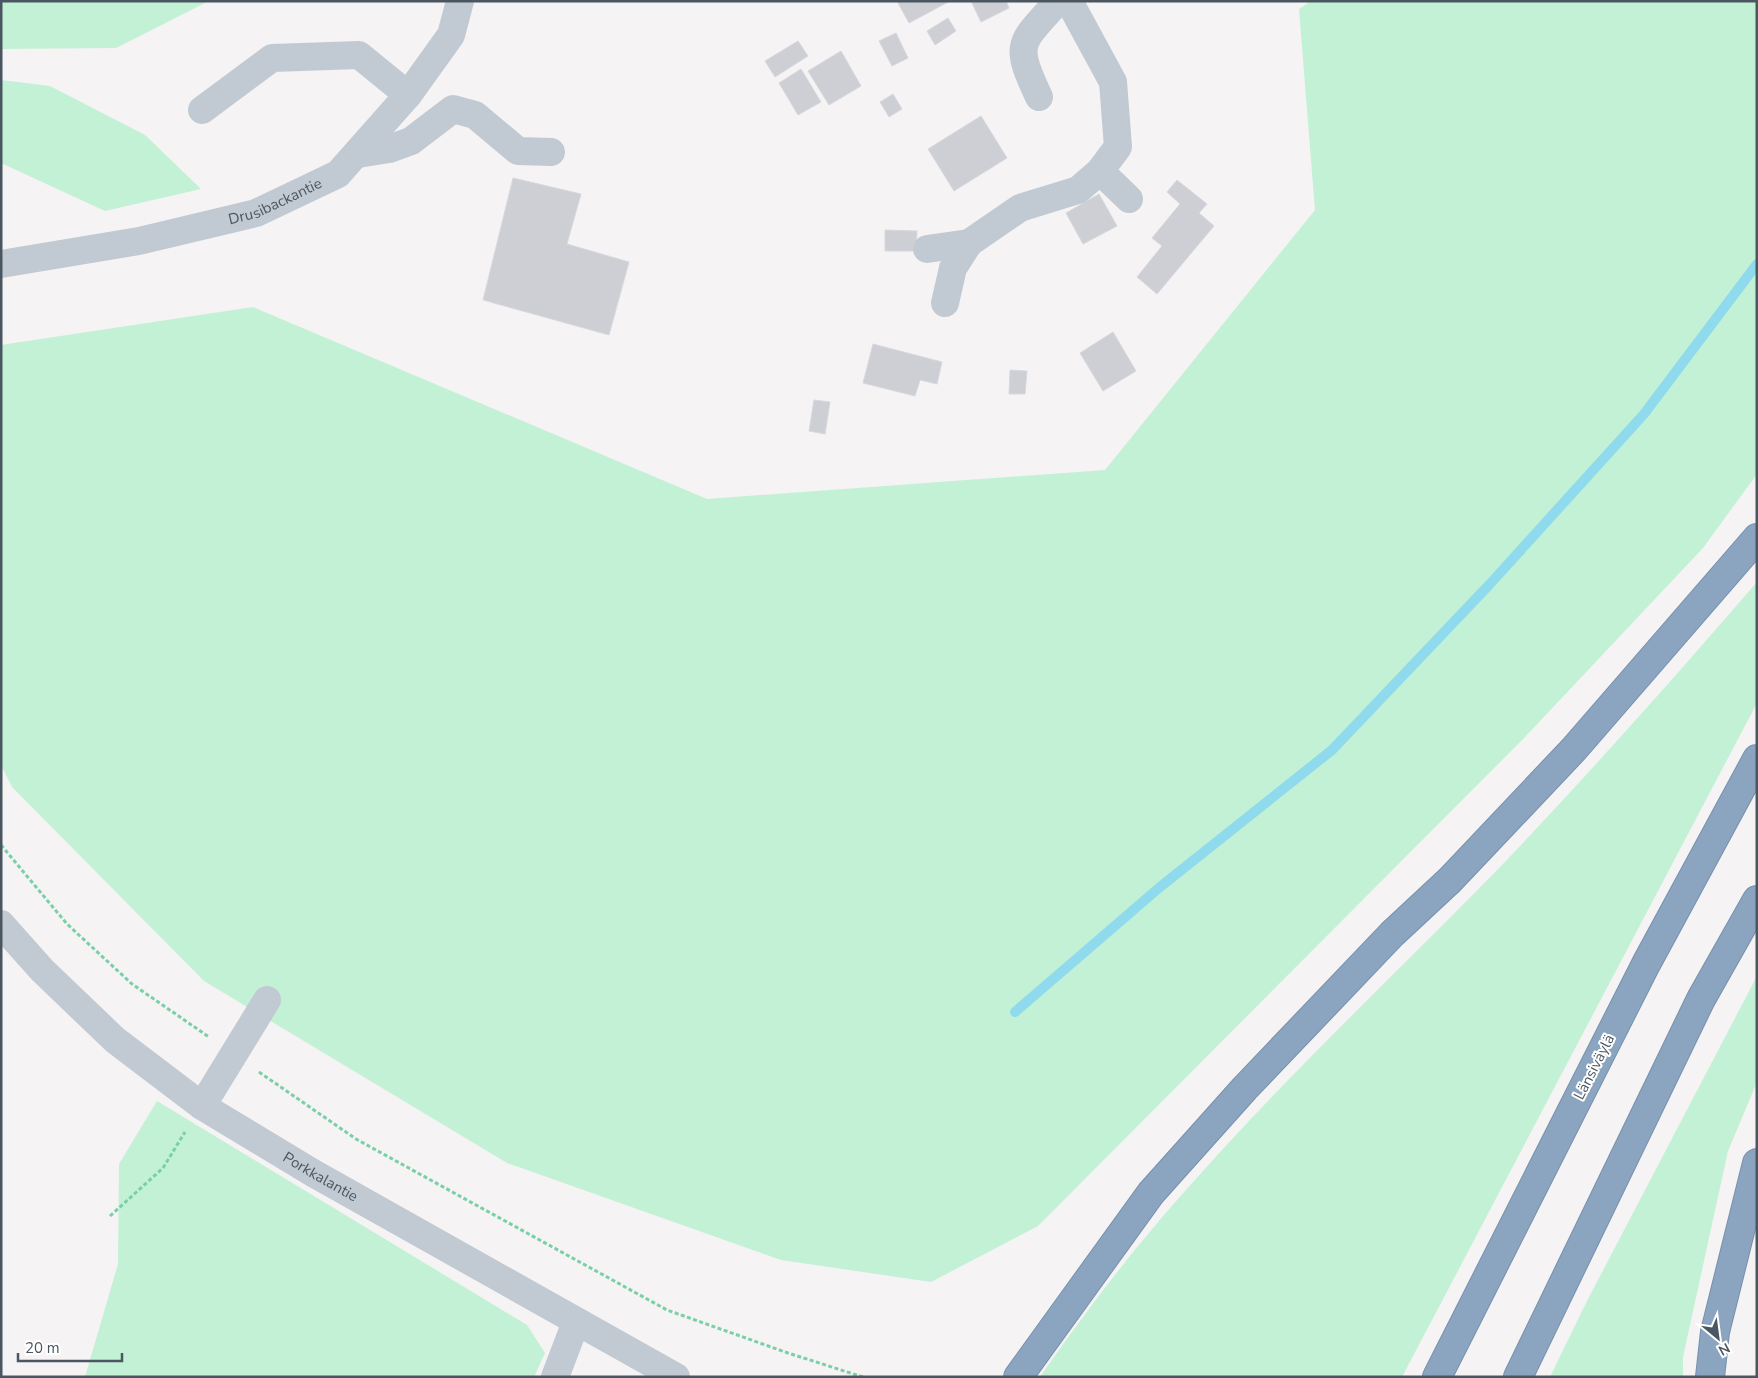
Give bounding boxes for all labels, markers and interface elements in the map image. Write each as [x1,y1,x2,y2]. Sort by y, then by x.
street label: Drusibackantie [226,173,325,229]
street label: Länsiväylä [1569,1031,1619,1103]
street label: Porkkalantie [279,1147,362,1206]
north arrow [1693,1313,1743,1363]
scale bar [18,1330,121,1362]
text: 20 m [25,1338,60,1358]
text: N [1715,1338,1733,1360]

